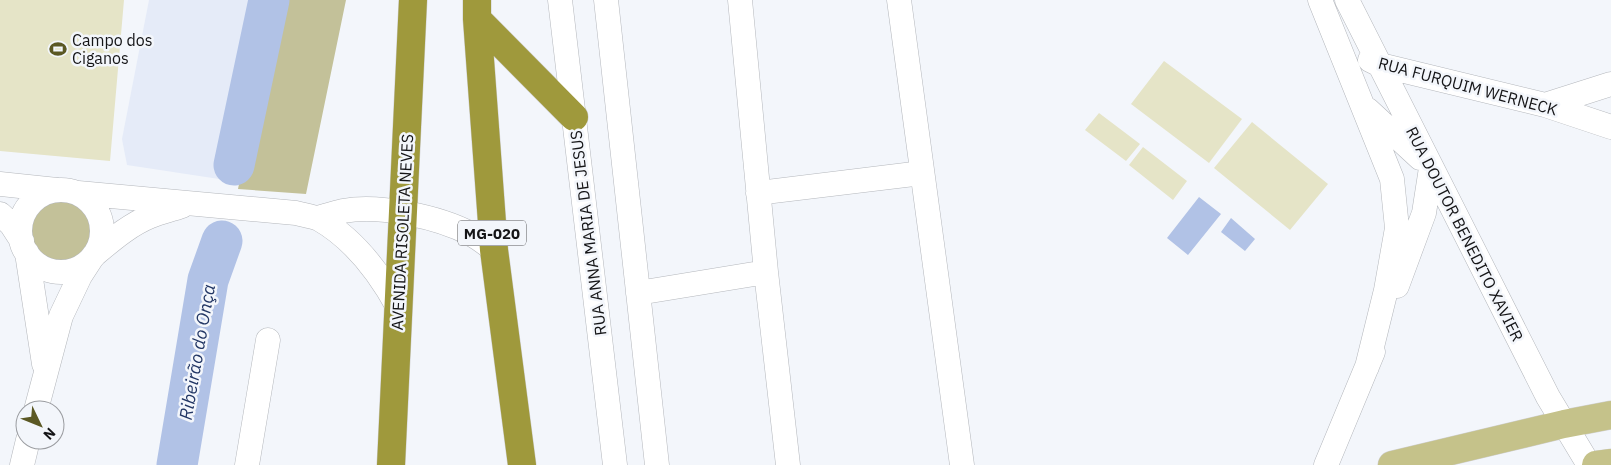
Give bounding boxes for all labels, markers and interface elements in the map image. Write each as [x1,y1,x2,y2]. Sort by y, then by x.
place label: Campo dos Ciganos [72,30,153,68]
sports icon: Campo dos Ciganos [48,39,68,59]
street label: RUA FURQUIM WERNECK [1376,52,1560,120]
street label: RUA DOUTOR BENEDITO XAVIER [1402,123,1528,345]
street label: RUA ANNA MARIA DE JESUS [566,129,610,337]
street label: AVENIDA RISOLETA NEVES [387,133,417,331]
road number: MG-020 [458,220,526,246]
water label: Ribeirão do Onça [174,282,220,422]
north arrow [15,400,65,450]
text: N [39,424,60,444]

